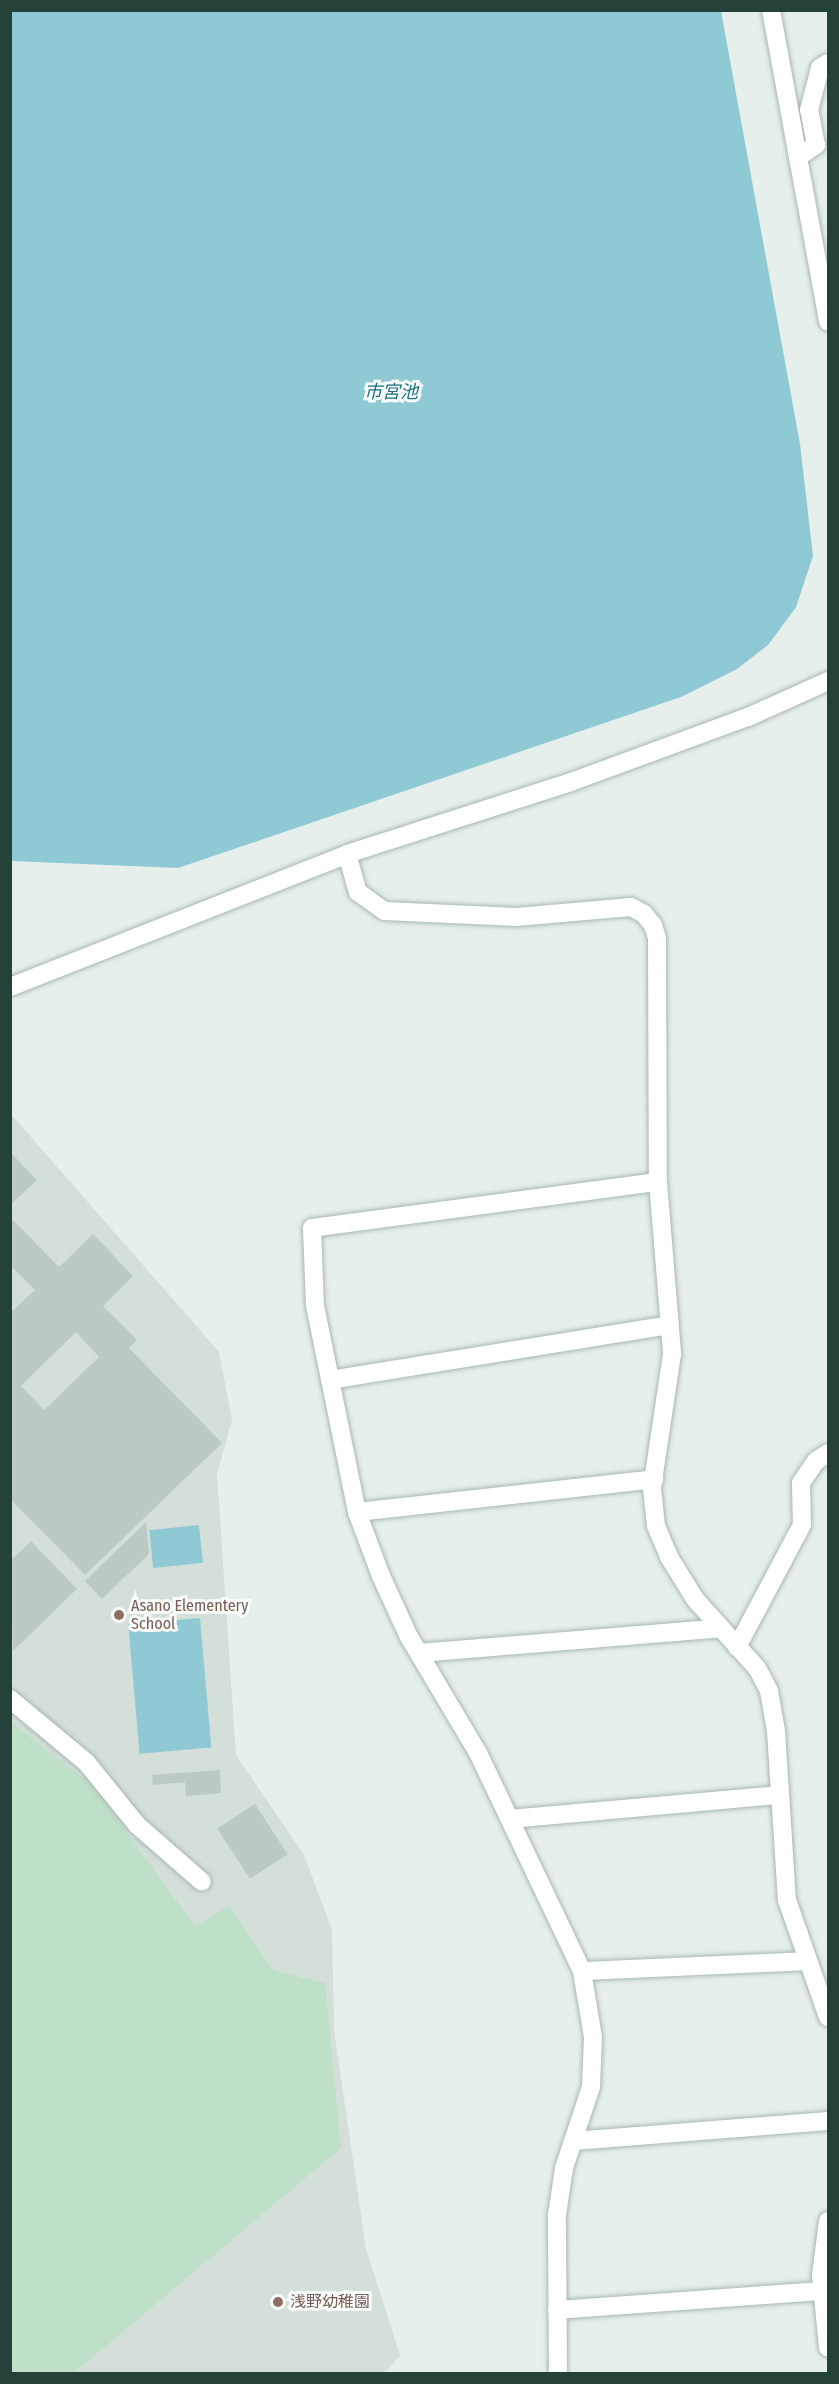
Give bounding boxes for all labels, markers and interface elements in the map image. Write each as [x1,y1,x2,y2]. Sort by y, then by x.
water label: 市宮池 [364,381,418,403]
place label: Asano Elementery School [131,1596,248,1634]
marker: Asano Elementery School [112,1608,126,1622]
place label: 浅野幼稚園 [290,2292,370,2312]
marker: 浅野幼稚園 [271,2295,285,2309]

